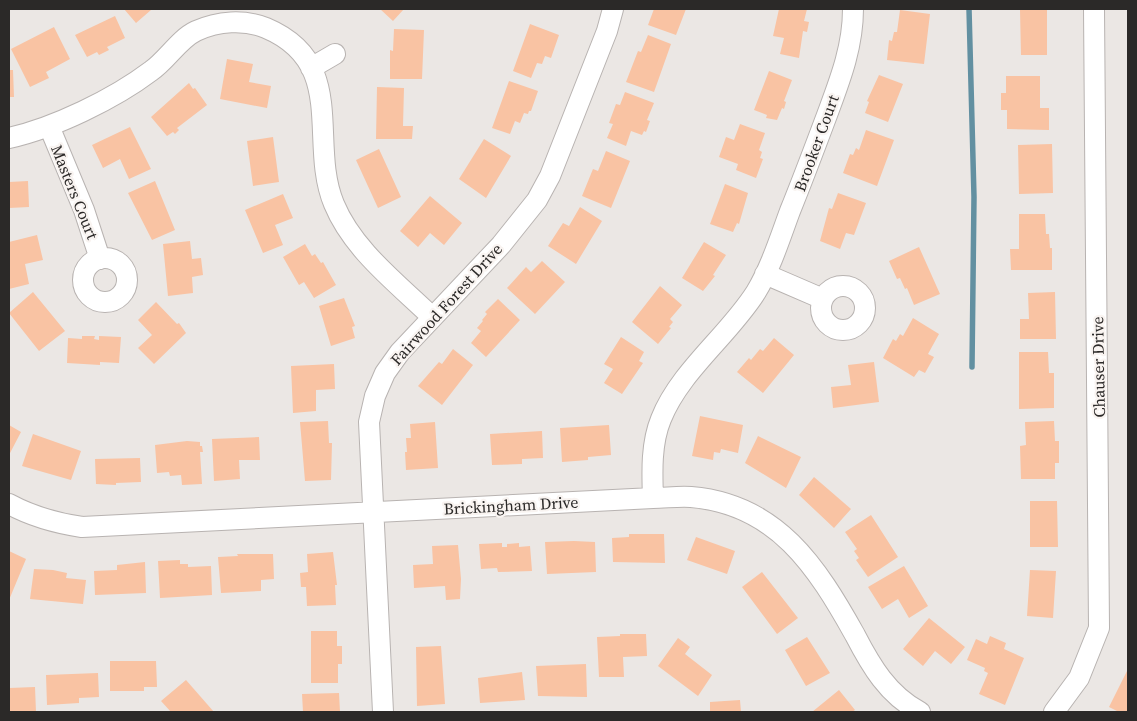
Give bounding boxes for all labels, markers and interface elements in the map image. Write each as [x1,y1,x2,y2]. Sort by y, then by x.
street label: Brooker Court [788,91,844,194]
street label: Masters Court [46,141,104,243]
street label: Fairwood Forest Drive [385,238,507,370]
street label: Chauser Drive [1086,316,1110,418]
street label: Brickingham Drive [443,490,579,520]

